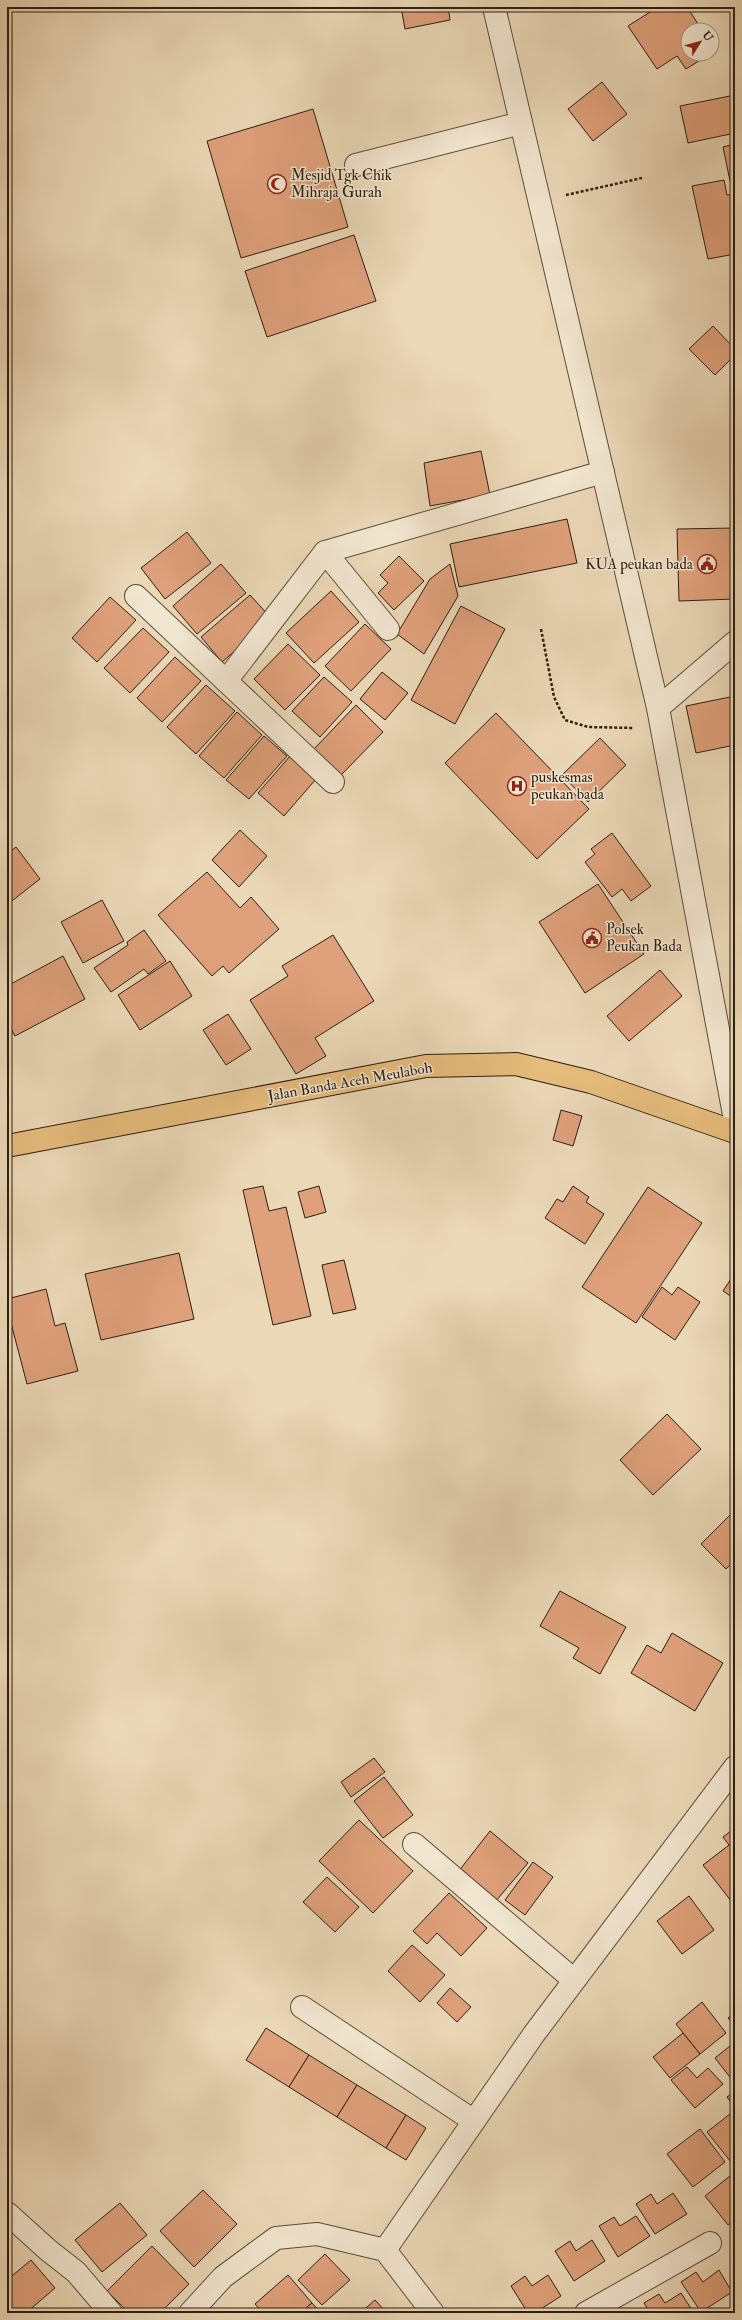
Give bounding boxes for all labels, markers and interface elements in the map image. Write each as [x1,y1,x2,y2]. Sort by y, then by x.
north arrow [680,22,720,62]
text: U [700,29,716,44]
place label: Mesjid Tgk Chik Mihraja Gurah [291,166,392,202]
mosque icon: Mesjid Tgk Chik Mihraja Gurah [266,173,288,195]
public building icon: KUA peukan bada [696,553,718,575]
place label: KUA peukan bada [585,555,694,575]
place label: puskesmas peukan bada [530,768,605,805]
hospital icon: puskesmas peukan bada [506,775,528,797]
place label: Polsek Peukan Bada [606,920,683,956]
public building icon: Polsek Peukan Bada [581,927,603,949]
street label: Jalan Banda Aceh Meulaboh [265,1058,434,1107]

